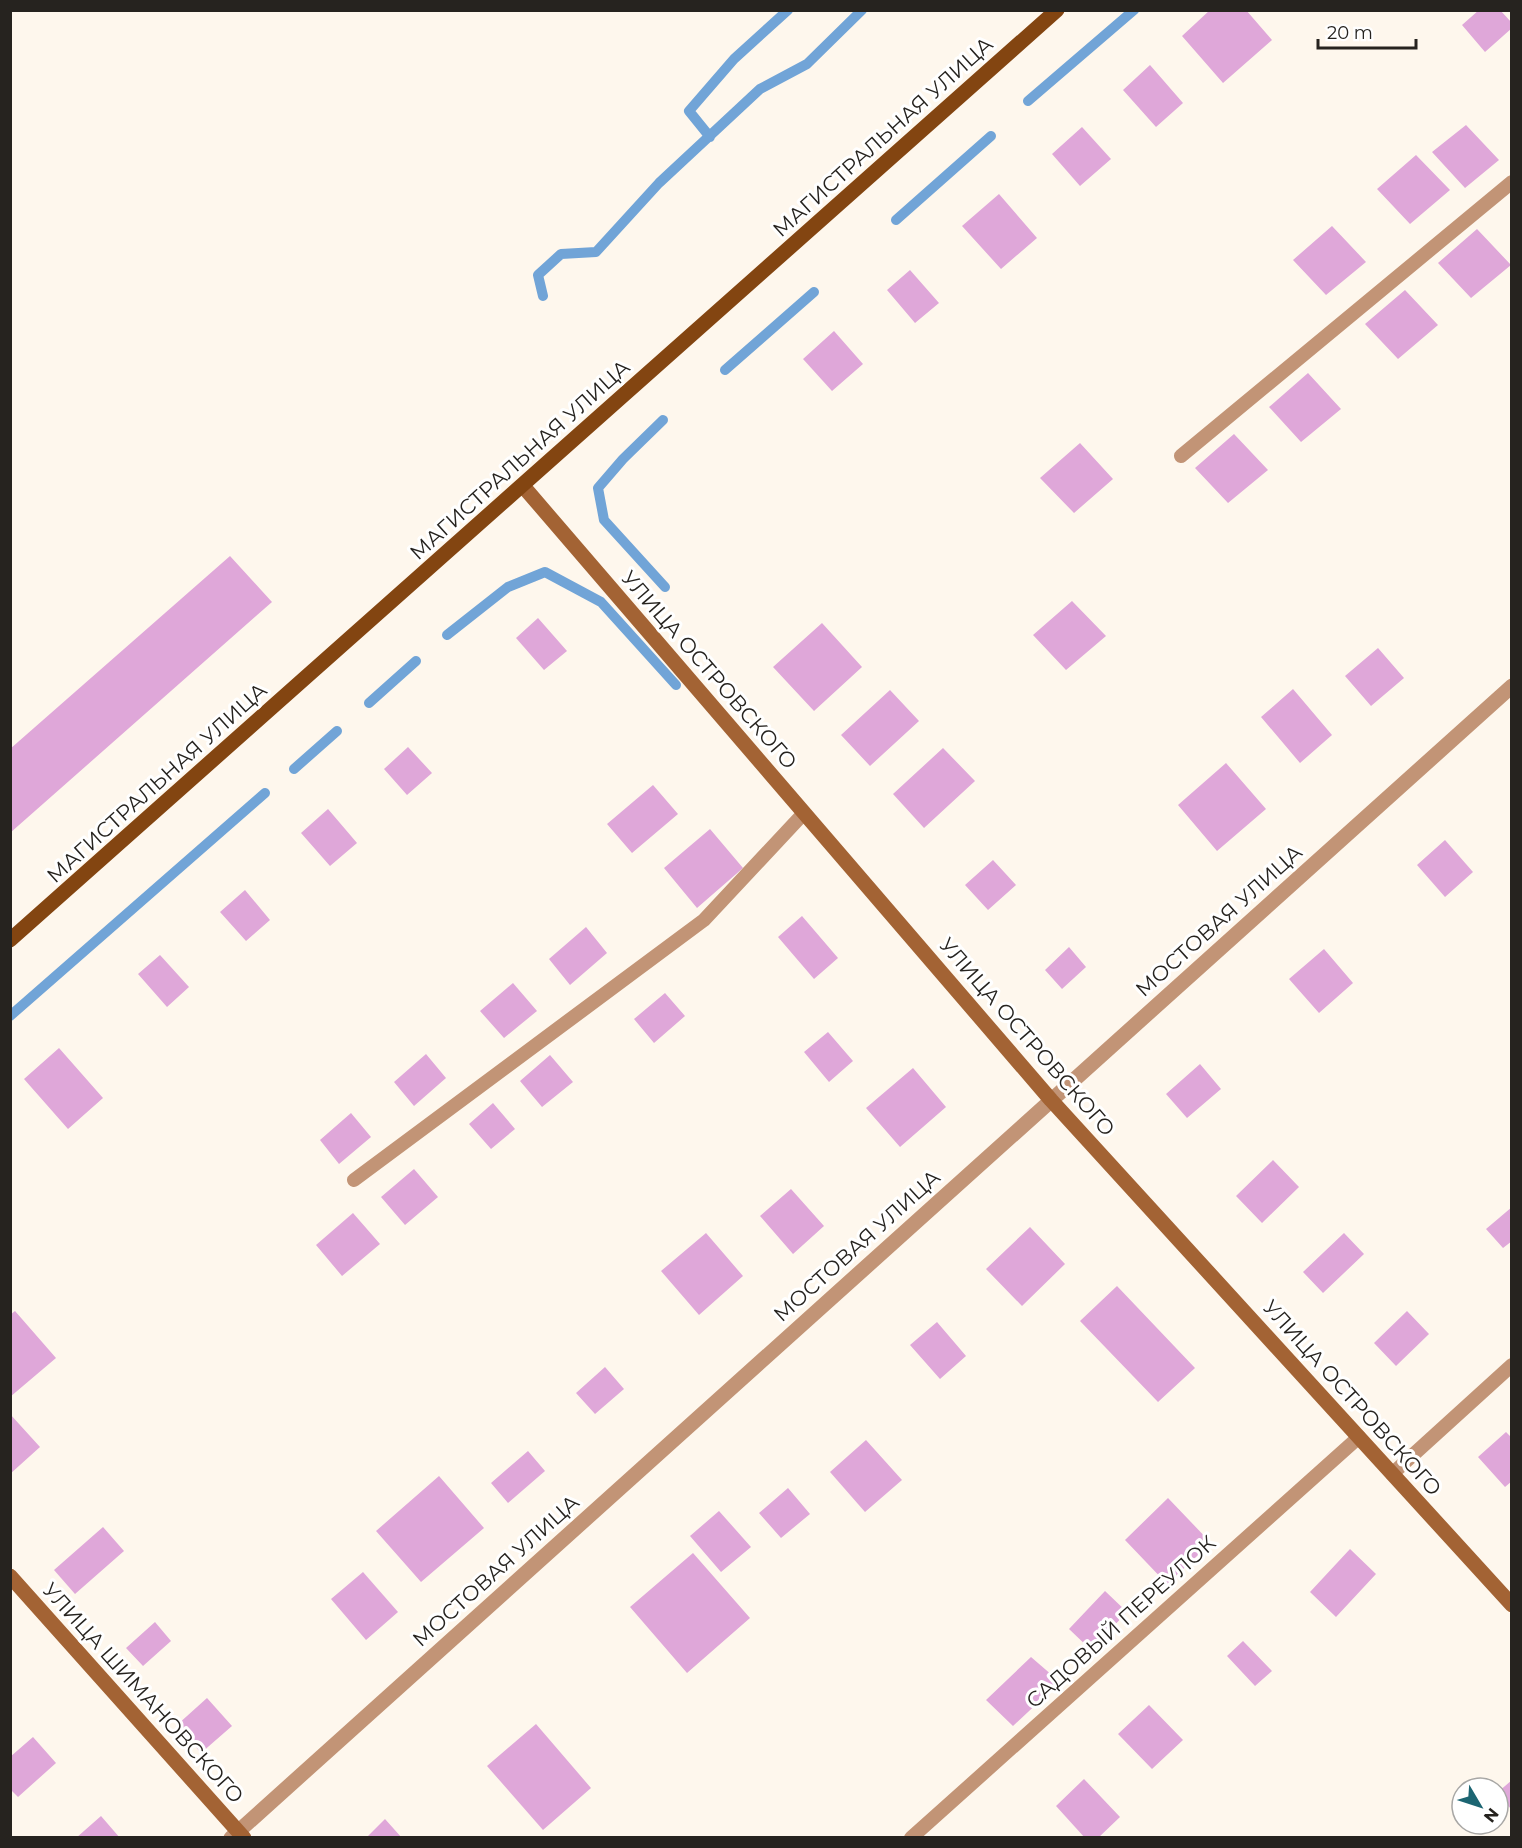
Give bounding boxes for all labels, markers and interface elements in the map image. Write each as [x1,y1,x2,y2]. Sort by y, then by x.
scale bar [1318,12,1416,50]
text: 20 m [1327,22,1373,44]
street label: МАГИСТРАЛЬНАЯ УЛИЦА [768,31,998,242]
street label: МАГИСТРАЛЬНАЯ УЛИЦА [405,354,635,565]
street label: УЛИЦА ОСТРОВСКОГО [616,565,802,774]
street label: МАГИСТРАЛЬНАЯ УЛИЦА [42,677,272,888]
street label: МОСТОВАЯ УЛИЦА [1130,839,1307,1002]
street label: УЛИЦА ОСТРОВСКОГО [934,932,1120,1141]
street label: МОСТОВАЯ УЛИЦА [768,1164,945,1327]
street label: УЛИЦА ОСТРОВСКОГО [1258,1295,1447,1501]
street label: МОСТОВАЯ УЛИЦА [407,1489,584,1652]
street label: САДОВЫЙ ПЕРЕУЛОК [1021,1530,1221,1713]
street label: УЛИЦА ШИМАНОВСКОГО [38,1577,249,1808]
north arrow [1450,1776,1510,1836]
text: N [1480,1804,1503,1826]

